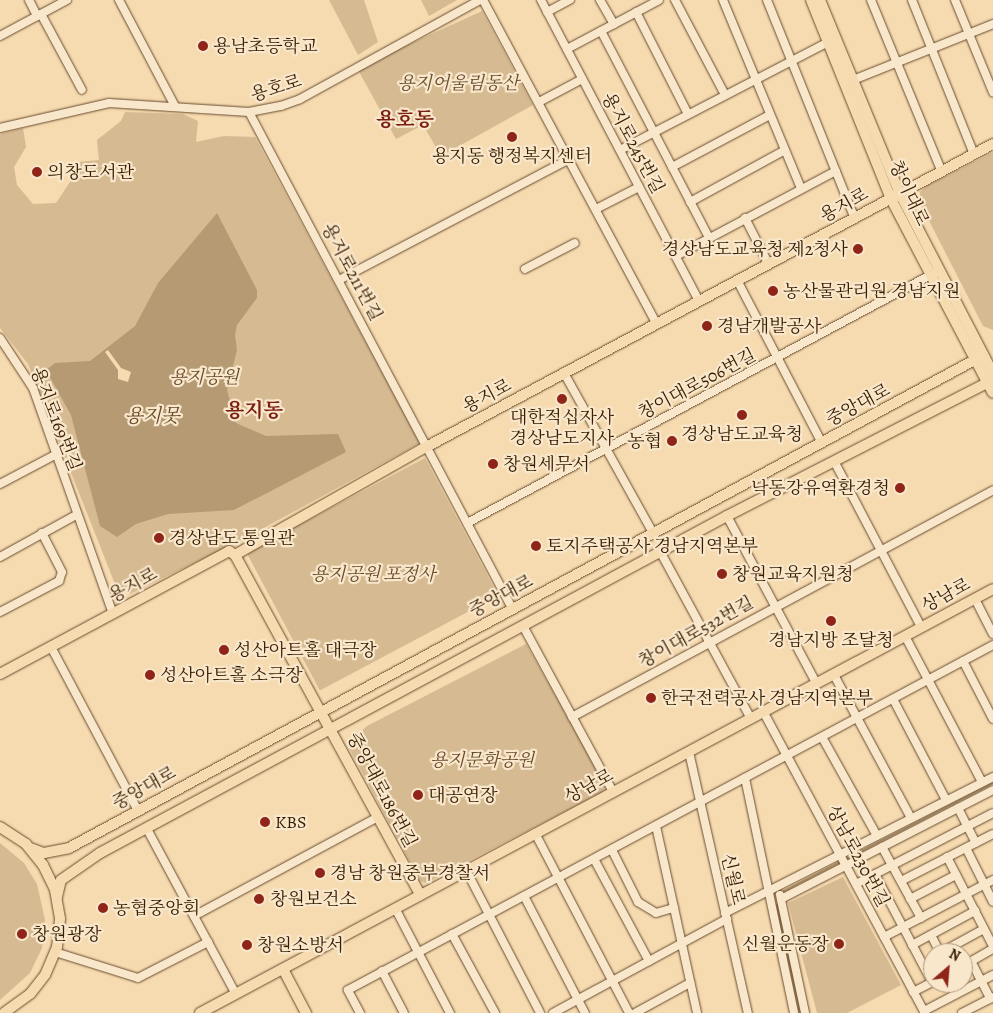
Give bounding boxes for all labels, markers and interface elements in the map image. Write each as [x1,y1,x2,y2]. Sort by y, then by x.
place label: 용남초등학교 [213,35,317,57]
marker: 용남초등학교 [197,40,209,52]
street label: 용호로 [248,70,304,106]
park label: 용지어울림동산 [397,72,519,94]
street label: 용지로245번길 [597,89,669,197]
district label: 용호동 [376,107,434,131]
marker: 용지동 행정복지센터 [506,131,518,143]
place label: 용지동 행정복지센터 [432,145,592,167]
street label: 창이대로 [885,157,933,229]
place label: 의창도서관 [47,161,134,183]
marker: 의창도서관 [31,166,43,178]
street label: 용지로 [816,183,872,227]
street label: 용지로211번길 [317,219,387,325]
place label: 경상남도교육청 제2청사 [662,238,848,260]
marker: 경상남도교육청 제2청사 [852,243,864,255]
place label: 농산물관리원 경남지원 [783,280,960,302]
marker: 농산물관리원 경남지원 [767,285,779,297]
place label: 경남개발공사 [717,315,821,337]
marker: 경남개발공사 [701,320,713,332]
street label: 창이대로506번길 [635,344,759,424]
street label: 용지로169번길 [26,364,86,474]
park label: 용지공원 [169,366,239,388]
street label: 용지로 [459,374,515,418]
street label: 중앙대로 [822,379,894,431]
marker: 대한적십자사 경상남도지사 [556,393,568,405]
district label: 용지동 [225,398,283,422]
water label: 용지못 [124,406,180,428]
place label: 대한적십자사 경상남도지사 [510,407,614,449]
marker: 경상남도교육청 [736,409,748,421]
place label: 경상남도교육청 [681,423,803,445]
place label: 농협 [627,430,662,452]
marker: 농협 [666,435,678,447]
place label: 창원세무서 [503,453,590,475]
marker: 창원세무서 [487,458,499,470]
place label: 낙동강유역환경청 [751,477,890,499]
marker: 낙동강유역환경청 [894,482,906,494]
place label: 경상남도 통일관 [169,527,294,549]
marker: 경상남도 통일관 [153,532,165,544]
place label: 토지주택공사 경남지역본부 [546,535,758,557]
marker: 토지주택공사 경남지역본부 [530,540,542,552]
street label: 용지로 [105,563,161,607]
park label: 용지공원 포정사 [311,563,435,585]
place label: 창원교육지원청 [732,563,854,585]
marker: 창원교육지원청 [716,568,728,580]
street label: 중앙대로 [465,570,537,622]
street label: 상남로 [918,573,974,617]
street label: 창이대로532번길 [635,592,757,672]
marker: 경남지방 조달청 [825,615,837,627]
place label: 경남지방 조달청 [768,629,894,651]
place label: 성산아트홀 대극장 [234,639,377,661]
marker: 성산아트홀 대극장 [218,644,230,656]
place label: 성산아트홀 소극장 [160,664,303,686]
marker: 성산아트홀 소극장 [144,669,156,681]
place label: 한국전력공사 경남지역본부 [661,687,873,709]
marker: 한국전력공사 경남지역본부 [645,692,657,704]
street label: 중앙대로186번길 [343,729,421,851]
park label: 용지문화공원 [430,749,534,771]
street label: 중앙대로 [108,762,180,814]
street label: 상남로 [561,764,617,808]
place label: 대공연장 [428,784,498,806]
marker: 대공연장 [412,789,424,801]
street label: 상남로230번길 [822,801,894,911]
place label: KBS [275,811,307,833]
marker: KBS [259,816,271,828]
street label: 신월로 [717,851,749,907]
place label: 경남 창원중부경찰서 [330,862,490,884]
marker: 경남 창원중부경찰서 [314,867,326,879]
place label: 창원보건소 [270,888,357,910]
marker: 창원보건소 [252,892,266,906]
place label: 농협중앙회 [113,897,200,919]
marker: 농협중앙회 [97,902,109,914]
place label: 창원광장 [32,923,102,945]
marker: 창원광장 [16,928,28,940]
place label: 신월운동장 [742,933,829,955]
place label: 창원소방서 [257,934,344,956]
marker: 신월운동장 [833,938,845,950]
marker: 창원소방서 [241,939,253,951]
north arrow [923,943,973,993]
text: N [946,944,963,966]

